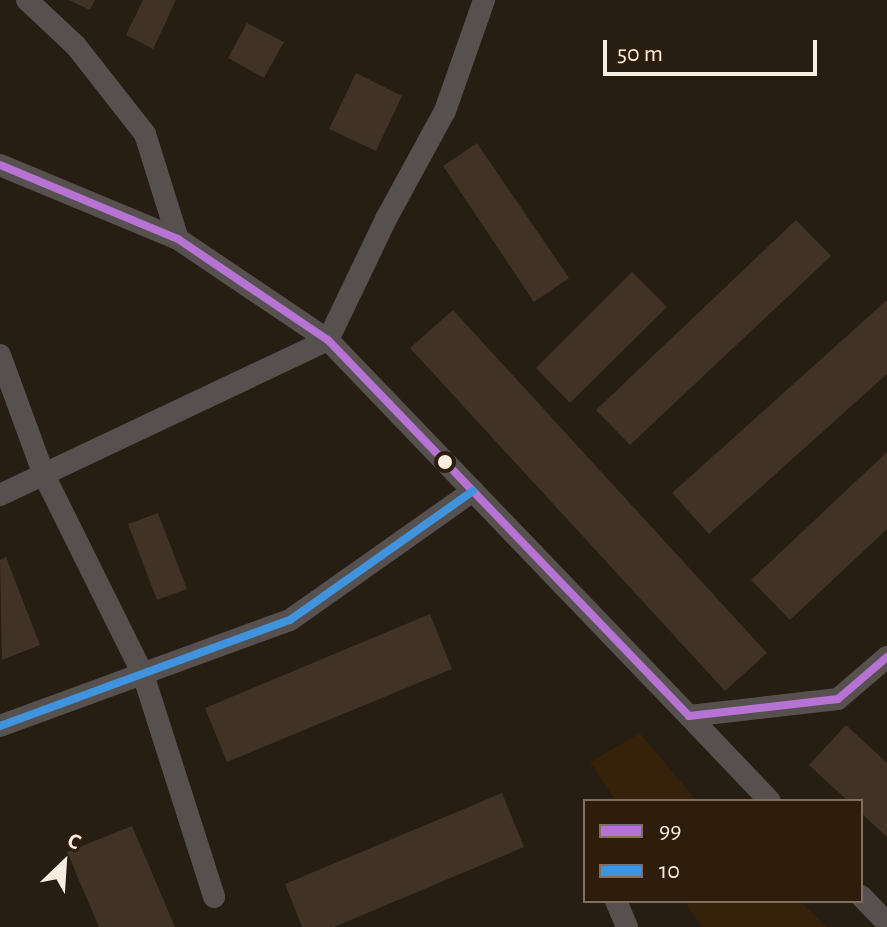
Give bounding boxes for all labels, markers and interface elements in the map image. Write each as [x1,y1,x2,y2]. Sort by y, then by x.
scale bar [607,24,821,74]
text: 50 m [617,42,663,66]
unlabelled marker [437,454,453,470]
legend [583,799,863,903]
text: 99 [659,819,682,843]
north arrow [24,823,104,903]
text: С [64,829,84,854]
text: 10 [659,859,680,883]

